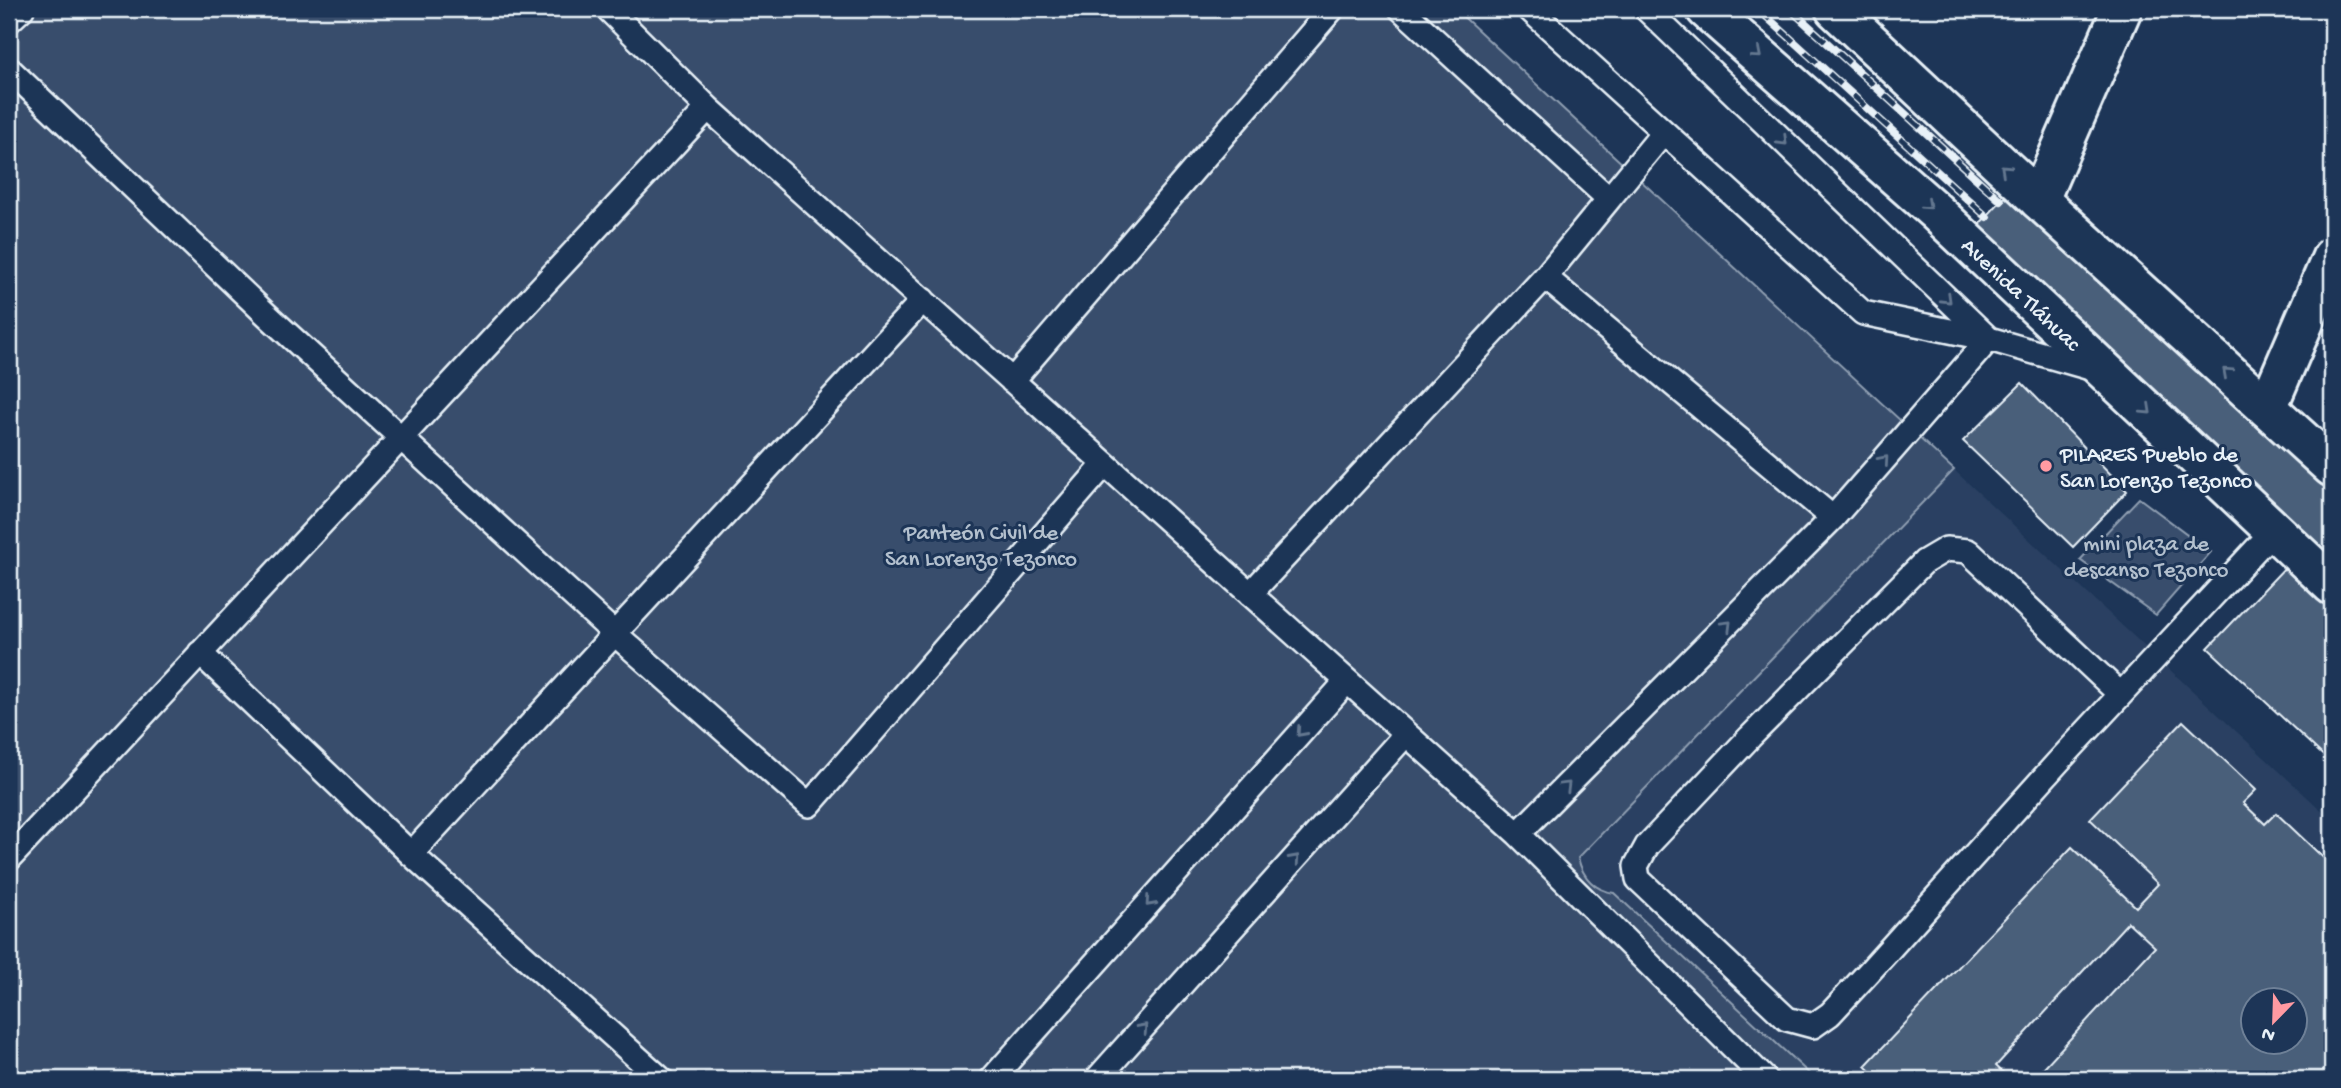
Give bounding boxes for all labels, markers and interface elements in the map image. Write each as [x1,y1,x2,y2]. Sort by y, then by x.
one-way arrow [1748,46,1761,58]
one-way arrow [1775,133,1788,146]
one-way arrow [2000,164,2013,177]
one-way arrow [1919,196,1932,209]
street label: Avenida Tláhuac [1954,233,2086,359]
one-way arrow [1939,291,1952,304]
one-way arrow [2222,368,2235,380]
one-way arrow [2139,402,2152,415]
place label: PILARES Pueblo de San Lorenzo Tezonco [2059,443,2252,496]
one-way arrow [1876,455,1888,468]
marker: PILARES Pueblo de San Lorenzo Tezonco [2038,458,2054,474]
park label: Panteón Civil de San Lorenzo Tezonco [885,521,1077,574]
park label: mini plaza de descanso Tezonco [2064,532,2228,585]
one-way arrow [1719,621,1731,633]
one-way arrow [1297,724,1309,737]
one-way arrow [1558,781,1571,794]
one-way arrow [1286,854,1299,867]
one-way arrow [1146,894,1158,907]
north arrow [2240,986,2310,1056]
text: N [2259,1020,2279,1046]
one-way arrow [1134,1024,1147,1037]

